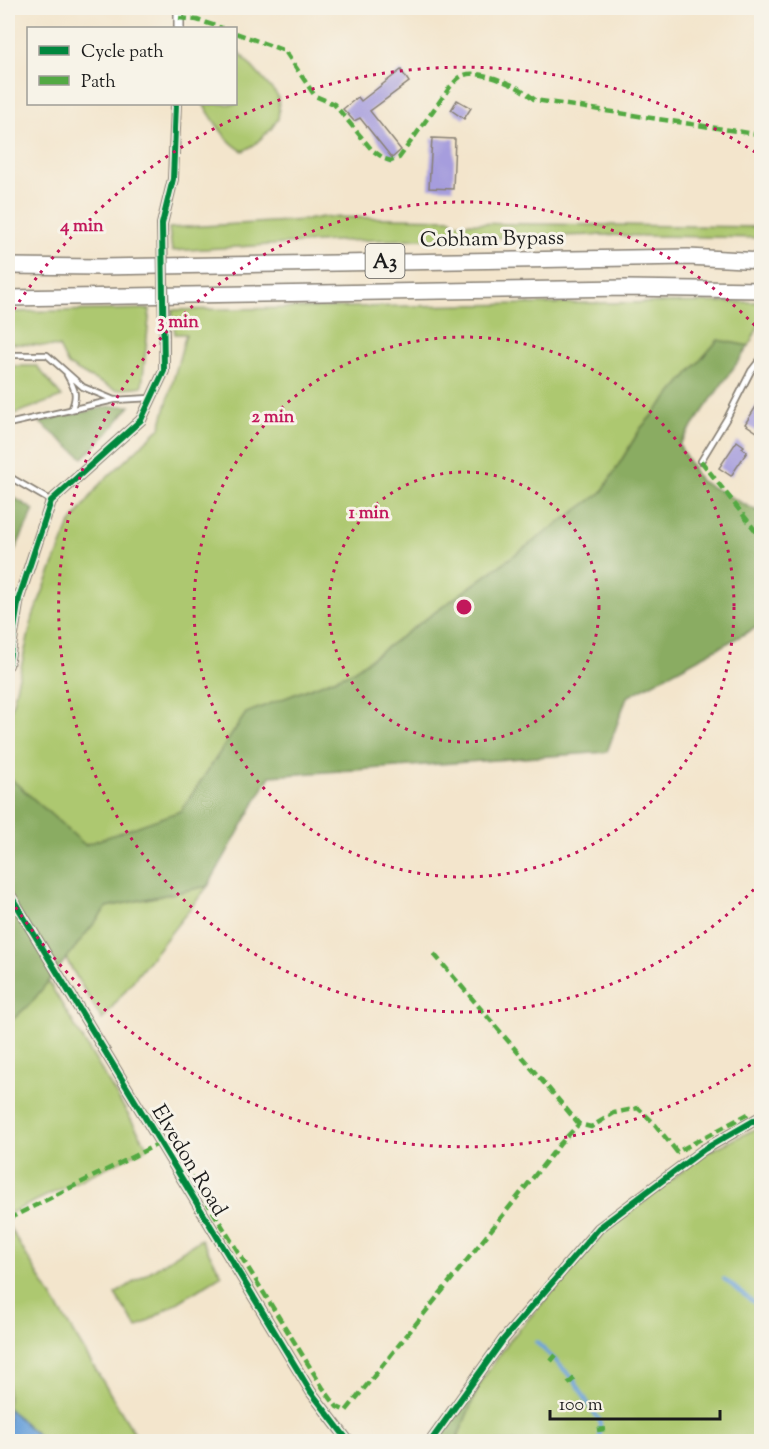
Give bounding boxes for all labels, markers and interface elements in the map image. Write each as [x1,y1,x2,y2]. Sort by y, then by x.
legend [27,27,237,105]
text: Cycle path [81,40,164,66]
text: Path [81,70,116,96]
text: 4 min [59,214,104,240]
street label: Cobham Bypass [420,224,564,256]
road number: A3 [366,244,404,278]
text: 3 min [157,310,199,336]
text: 2 min [252,405,295,431]
text: 1 min [349,501,390,527]
centre of rings [454,597,474,617]
street label: Elvedon Road [143,1099,234,1223]
scale bar [550,1383,720,1421]
text: 100 m [559,1393,603,1419]

